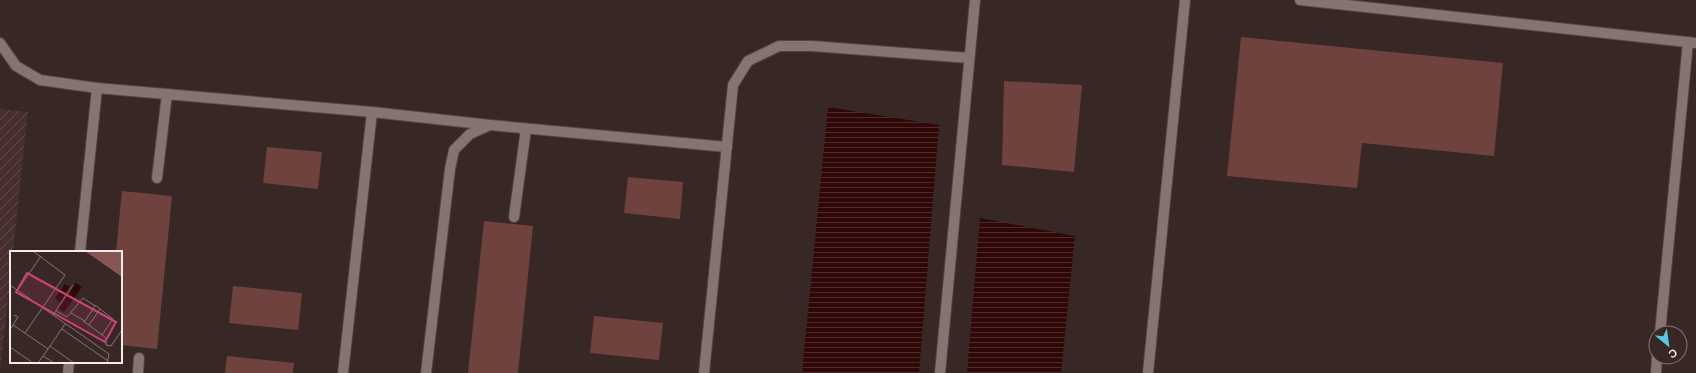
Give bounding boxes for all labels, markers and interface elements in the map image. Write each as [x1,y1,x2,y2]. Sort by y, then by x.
inset map [10,251,122,363]
north arrow [1648,325,1688,365]
text: С [1666,347,1680,362]

